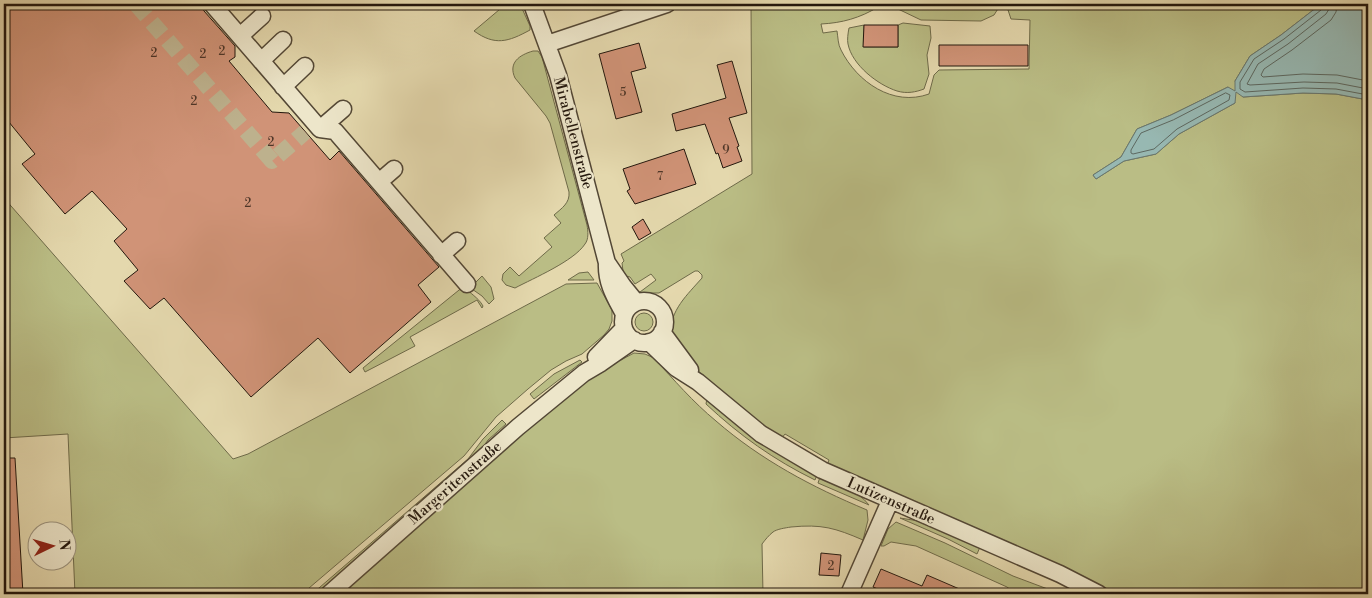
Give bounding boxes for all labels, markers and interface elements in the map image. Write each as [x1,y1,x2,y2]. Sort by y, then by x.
house number: 2 [219,44,226,59]
house number: 2 [151,46,158,61]
house number: 2 [200,47,207,62]
street label: Mirabellenstraße [549,75,597,191]
house number: 5 [620,85,627,100]
house number: 2 [191,94,198,109]
house number: 2 [268,135,275,150]
house number: 9 [722,143,730,158]
house number: 7 [657,169,663,184]
house number: 2 [245,196,252,211]
street label: Margeritenstraße [404,437,506,529]
street label: Lutizenstraße [844,473,938,529]
north arrow [28,520,78,570]
text: N [55,539,73,551]
house number: 2 [828,559,835,574]

